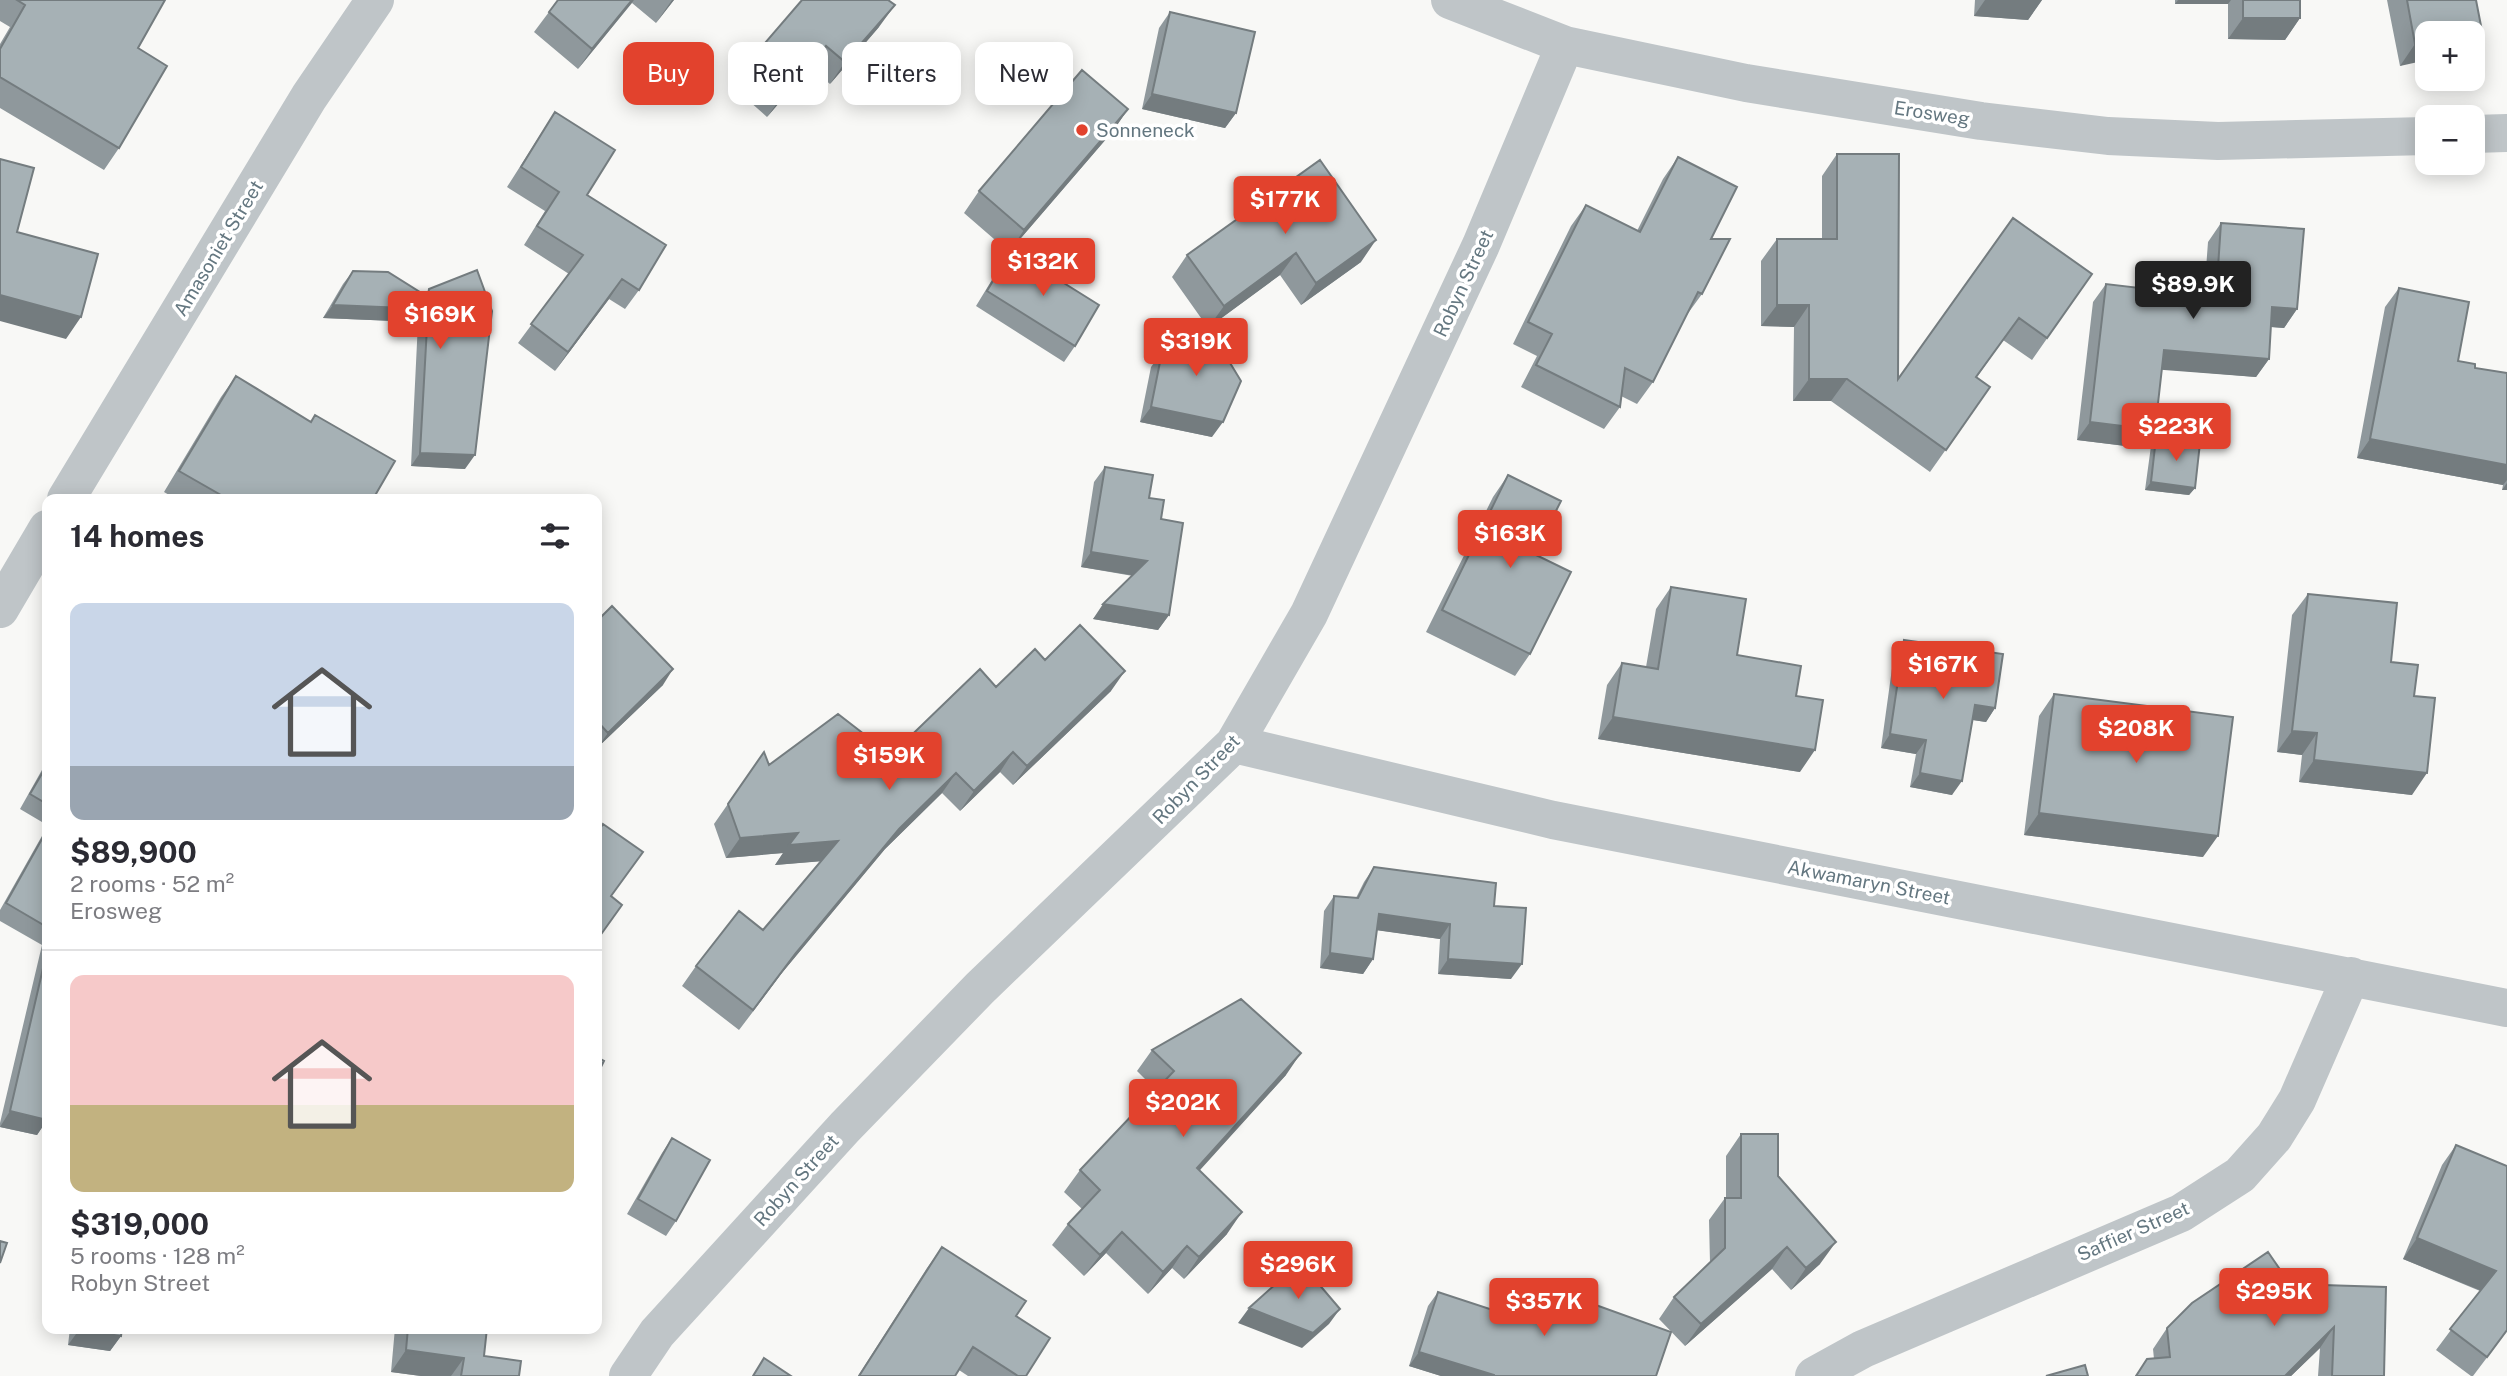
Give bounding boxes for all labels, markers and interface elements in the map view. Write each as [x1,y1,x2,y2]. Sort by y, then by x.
map controls [2415,21,2485,175]
button: + [2415,21,2485,91]
chip: Buy [623,42,714,105]
chip: Rent [728,42,828,105]
chip: Filters [842,42,961,105]
chip: New [975,42,1073,105]
street label: Erosweg [1893,96,1972,130]
button: − [2415,105,2485,175]
place label: Sonneneck [1096,119,1195,141]
marker: Sonneneck [1074,122,1090,138]
street label: Amasoniet Street [169,176,267,320]
pin: $177K [1236,176,1334,236]
text: $177K [1250,185,1320,212]
street label: Robyn Street [1429,226,1497,340]
pin: $132K [994,238,1092,298]
text: $132K [1007,247,1079,274]
pin: $89.9K [2136,262,2250,321]
text: $89.9K [2151,270,2235,297]
pin: $169K [391,292,489,351]
text: $169K [404,300,476,327]
pin: $319K [1147,318,1245,378]
text: $319K [1160,327,1232,354]
pin: $223K [2127,404,2225,463]
text: $223K [2138,412,2214,439]
pin: $163K [1461,510,1559,570]
icon: filters [536,517,574,555]
text: 14 homes [70,518,204,554]
text: $163K [1474,519,1546,546]
pin: $167K [1894,642,1992,701]
icon: home [259,649,385,775]
text: $167K [1907,650,1979,677]
pin: $208K [2087,706,2185,765]
text: $208K [2098,714,2174,741]
street label: Robyn Street [1148,730,1244,828]
pin: $159K [840,732,938,792]
text: $159K [853,741,925,768]
text: $89,900 [70,834,197,870]
street label: Akwamaryn Street [1786,855,1952,909]
text: 2 rooms · 52 m² [70,870,234,897]
text: Erosweg [70,897,162,924]
icon: home [259,1021,385,1147]
pin: $202K [1134,1080,1232,1139]
text: $202K [1145,1088,1221,1115]
street label: Robyn Street [749,1130,843,1230]
street label: Saffier Street [2074,1196,2192,1266]
text: $319,000 [70,1206,209,1242]
text: 5 rooms · 128 m² [70,1242,245,1269]
pin: $296K [1249,1242,1347,1301]
text: $296K [1259,1250,1337,1277]
pin: $295K [2225,1268,2323,1328]
text: Robyn Street [70,1269,210,1296]
text: $295K [2235,1277,2313,1304]
pin: $357K [1495,1278,1593,1338]
text: $357K [1505,1287,1583,1314]

